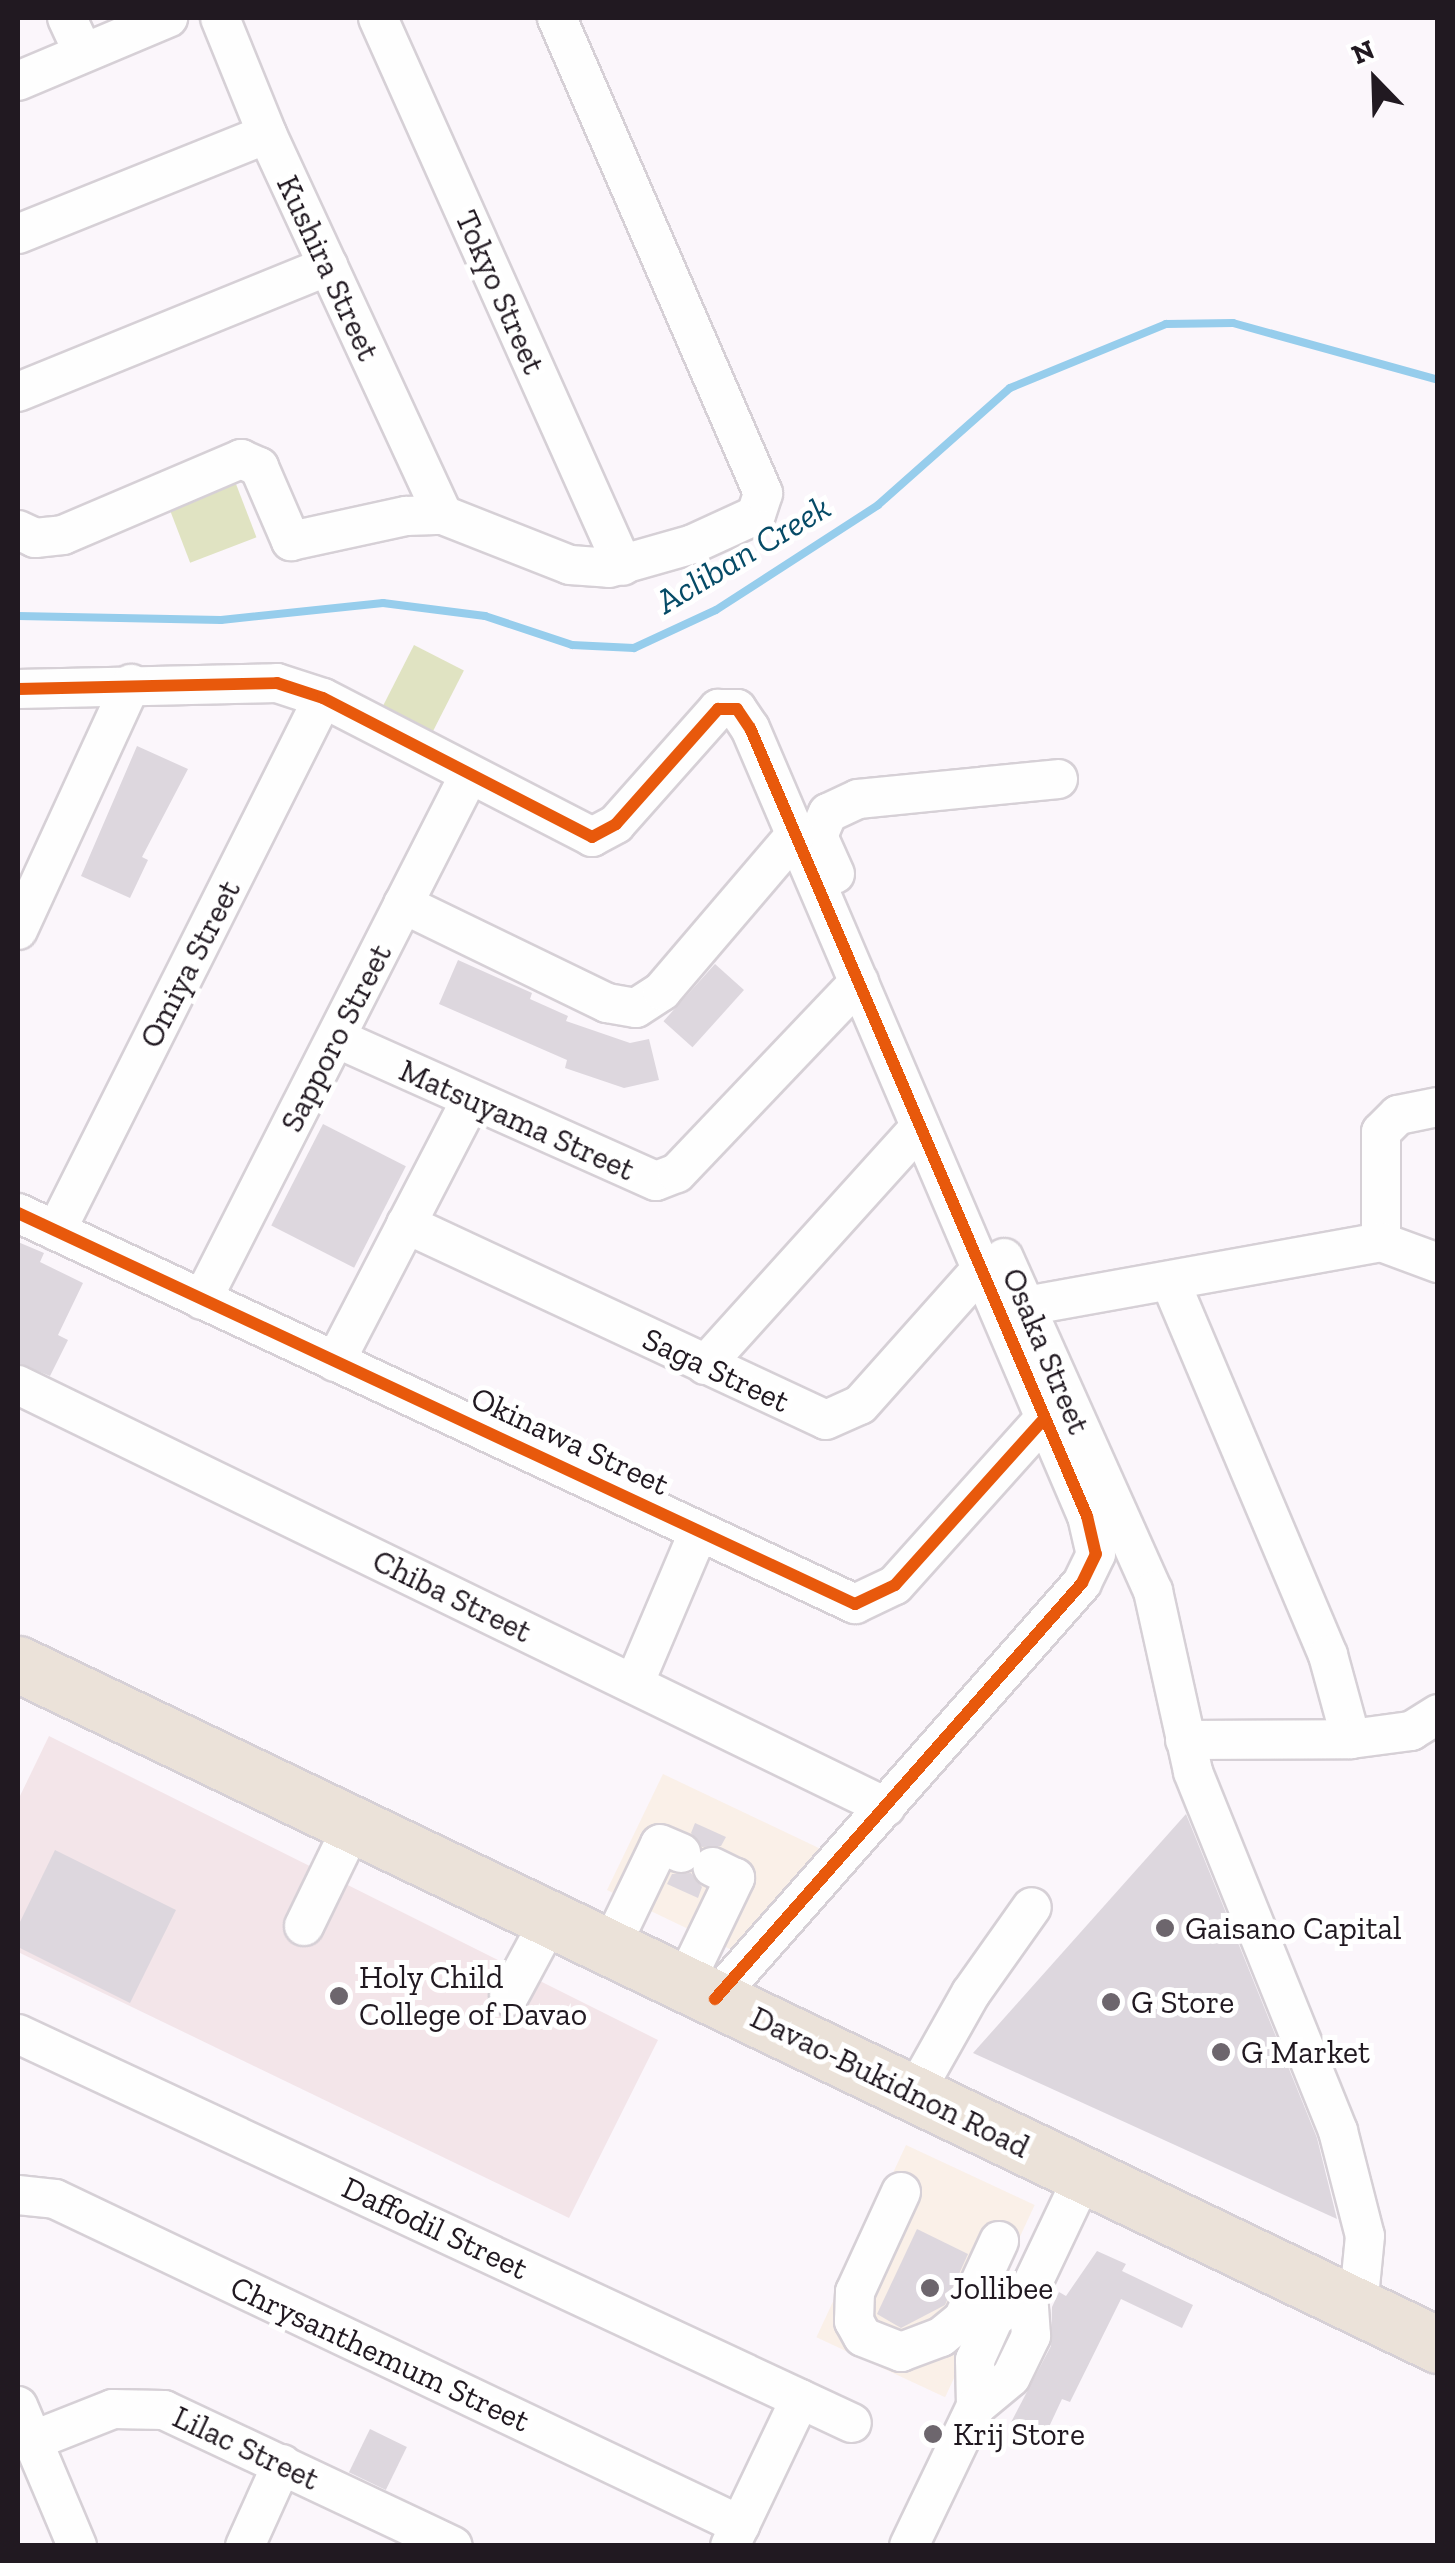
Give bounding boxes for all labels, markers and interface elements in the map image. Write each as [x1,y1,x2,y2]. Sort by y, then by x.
north arrow [1325,30,1425,130]
text: N [1347,33,1379,71]
street label: Kushira Street [268,169,388,367]
street label: Tokyo Street [447,204,553,380]
water label: Acliban Creek [648,486,838,622]
street label: Omiya Street [131,874,249,1054]
street label: Sapporo Street [272,938,400,1138]
street label: Matsuyama Street [394,1051,640,1189]
street label: Osaka Street [994,1262,1098,1440]
street label: Saga Street [637,1319,795,1421]
street label: Okinawa Street [465,1379,675,1503]
street label: Chiba Street [366,1541,538,1651]
place label: Gaisano Capital [1185,1909,1402,1947]
marker: Gaisano Capital [1154,1917,1176,1939]
place label: Holy Child College of Davao [359,1959,587,2034]
place label: G Store [1131,1983,1234,2021]
marker: Holy Child College of Davao [328,1985,350,2007]
marker: G Store [1100,1991,1122,2013]
street label: Davao-Bukidnon Road [744,1998,1036,2166]
place label: G Market [1241,2033,1370,2071]
marker: G Market [1210,2041,1232,2063]
street label: Daffodil Street [336,2168,534,2288]
street label: Chrysanthemum Street [224,2268,536,2440]
place label: Jollibee [950,2269,1053,2307]
marker: Jollibee [919,2277,941,2299]
street label: Lilac Street [167,2397,325,2499]
place label: Krij Store [953,2415,1085,2453]
marker: Krij Store [922,2423,944,2445]

